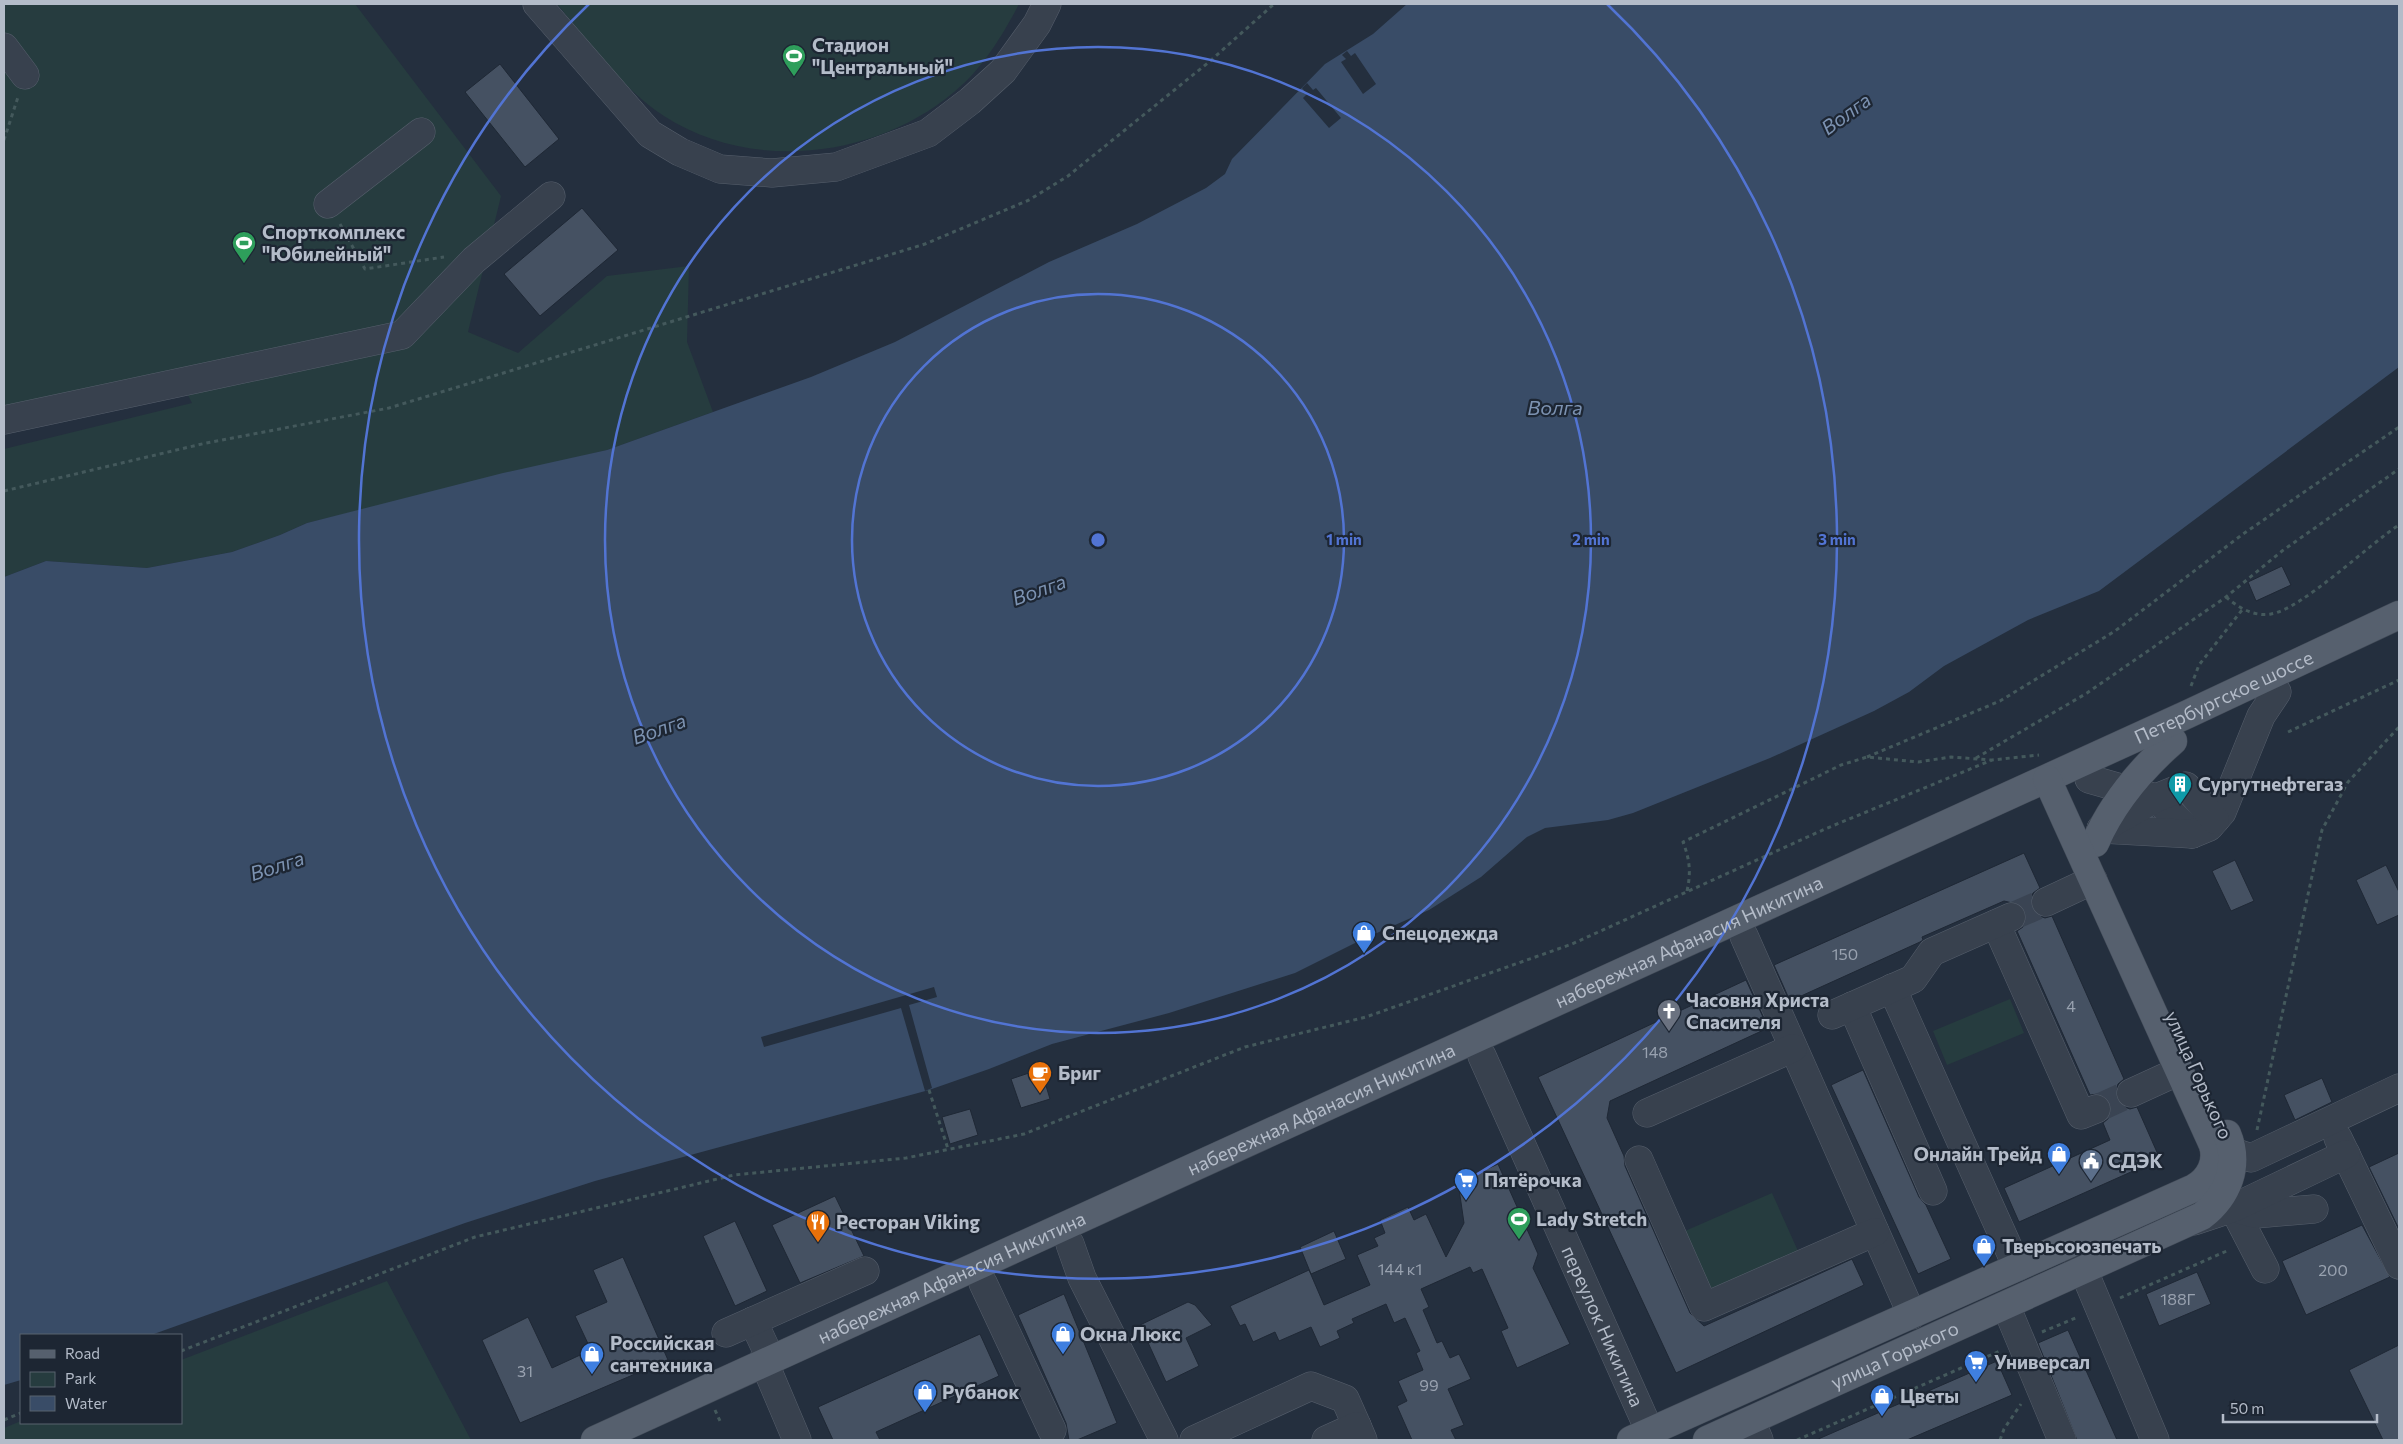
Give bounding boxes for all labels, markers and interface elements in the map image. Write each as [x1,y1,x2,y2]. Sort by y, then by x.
place label: Стадион "Центральный" [812,33,953,78]
sports icon: Стадион "Центральный" [781,43,807,77]
water label: Волга [1816,87,1875,139]
place label: Спорткомплекс "Юбилейный" [262,220,405,265]
sports icon: Спорткомплекс "Юбилейный" [231,230,257,264]
water label: Волга [1527,395,1583,419]
text: 1 min [1326,530,1362,548]
text: 2 min [1572,530,1610,548]
text: 3 min [1818,530,1856,548]
centre of rings [1089,531,1107,549]
water label: Волга [1009,568,1069,610]
street label: Петербургское шоссе [2130,645,2316,748]
water label: Волга [629,707,689,749]
building icon: Сургутнефтегаз [2167,771,2193,805]
place label: Сургутнефтегаз [2198,772,2343,795]
water label: Волга [247,845,307,885]
street label: набережная Афанасия Никитина [1551,870,1826,1012]
shop icon: Спецодежда [1351,920,1377,954]
place label: Спецодежда [1382,921,1498,944]
house number: 150 [1832,944,1858,963]
place label: Часовня Христа Спасителя [1686,988,1829,1033]
house number: 4 [2066,996,2076,1015]
church icon: Часовня Христа Спасителя [1656,998,1682,1032]
street label: улица Горького [2161,1007,2238,1142]
street label: набережная Афанасия Никитина [1183,1038,1458,1180]
house number: 148 [1642,1042,1668,1061]
cafe icon: Бриг [1027,1060,1053,1094]
place label: Бриг [1058,1061,1102,1084]
shop icon: Онлайн Трейд [2046,1141,2072,1175]
place label: Онлайн Трейд [1914,1142,2042,1165]
public building icon: СДЭК [2078,1148,2104,1182]
place label: СДЭК [2108,1149,2163,1172]
supermarket icon: Пятёрочка [1453,1167,1479,1201]
place label: Пятёрочка [1484,1168,1582,1191]
street label: набережная Афанасия Никитина [814,1206,1089,1348]
sports icon: Lady Stretch [1506,1206,1532,1240]
place label: Lady Stretch [1536,1207,1647,1230]
restaurant icon: Ресторан Viking [805,1209,831,1243]
place label: Ресторан Viking [836,1210,980,1233]
shop icon: Тверьсоюзпечать [1971,1233,1997,1267]
place label: Тверьсоюзпечать [2002,1234,2162,1257]
street label: переулок Никитина [1557,1242,1649,1410]
house number: 144 к1 [1378,1259,1422,1278]
house number: 200 [2318,1260,2348,1279]
house number: 188Г [2160,1289,2196,1308]
street label: улица Горького [1827,1316,1962,1394]
shop icon: Окна Люкс [1050,1321,1076,1355]
place label: Окна Люкс [1080,1322,1181,1345]
place label: Российская сантехника [610,1331,714,1376]
legend [20,1334,182,1424]
shop icon: Российская сантехника [579,1341,605,1375]
text: Road [65,1344,100,1362]
supermarket icon: Универсал [1963,1349,1989,1383]
place label: Универсал [1994,1350,2090,1373]
house number: 31 [517,1361,533,1380]
text: Park [65,1369,96,1387]
house number: 99 [1419,1375,1439,1394]
shop icon: Рубанок [912,1379,938,1413]
place label: Рубанок [942,1380,1019,1403]
shop icon: Цветы [1869,1383,1895,1417]
place label: Цветы [1900,1384,1959,1407]
scale bar [2223,1392,2377,1424]
text: Water [65,1394,107,1412]
text: 50 m [2230,1399,2264,1417]

